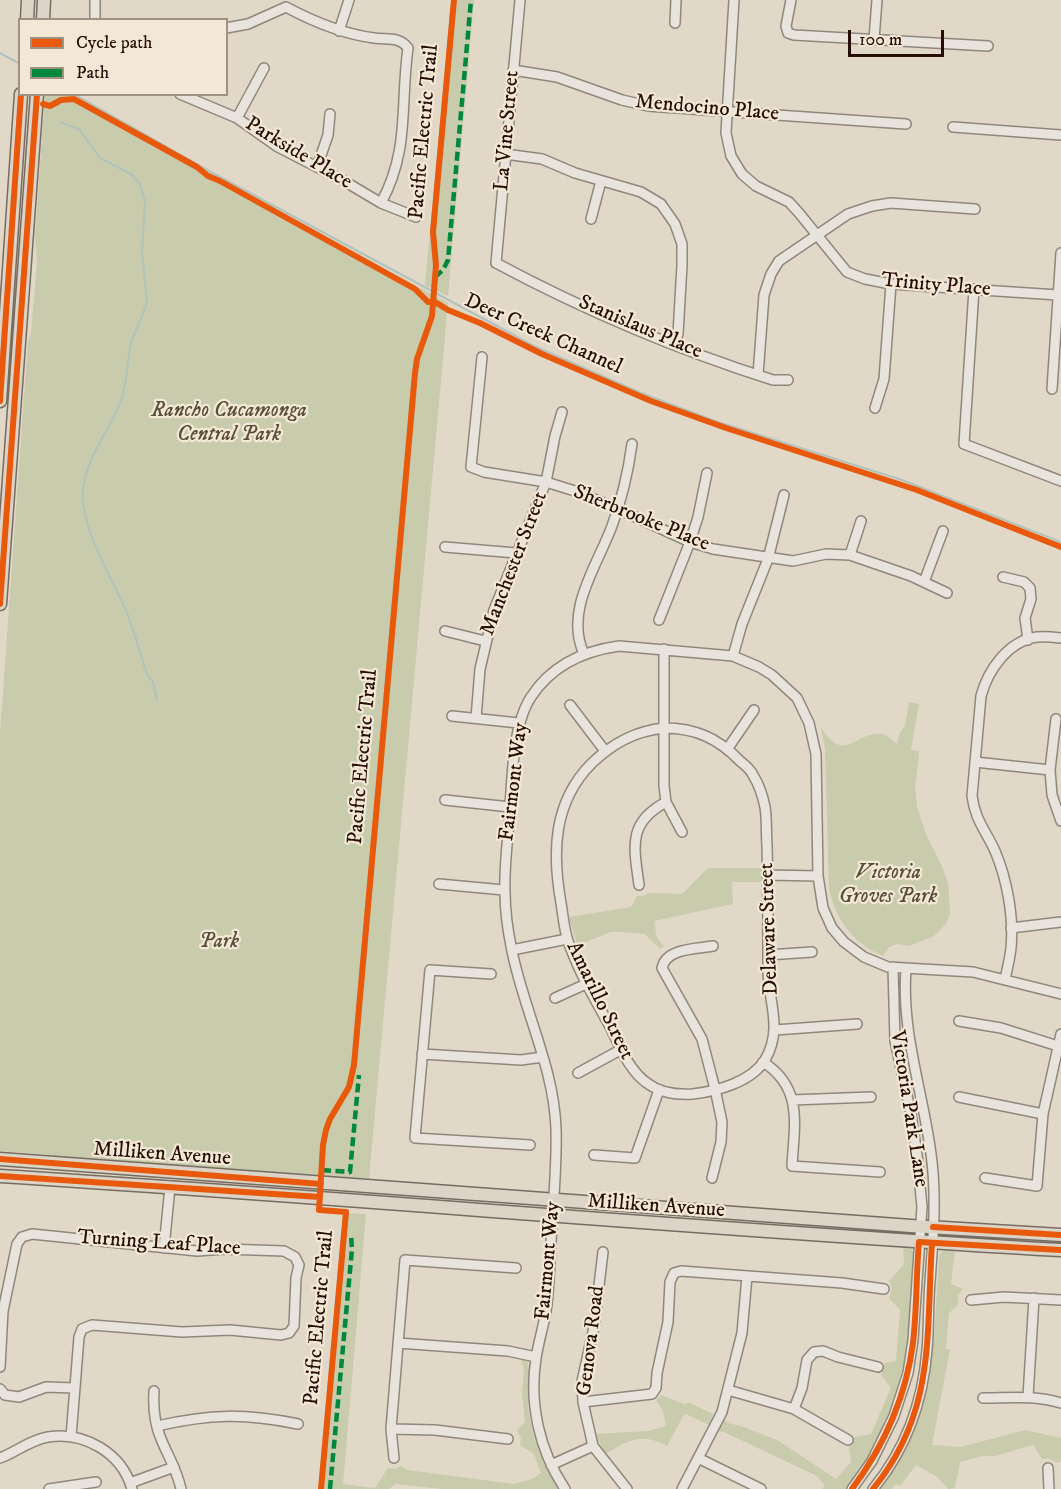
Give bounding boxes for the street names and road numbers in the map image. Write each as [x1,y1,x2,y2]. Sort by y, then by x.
street label: Pacific Electric Trail [405,43,445,221]
street label: La Vine Street [490,70,526,192]
street label: Mendocino Place [634,90,780,128]
street label: Parkside Place [240,112,356,196]
street label: Trinity Place [880,269,992,303]
street label: Deer Creek Channel [460,289,626,381]
street label: Stanislaus Place [574,291,706,365]
street label: Sherbrooke Place [569,480,713,558]
street label: Manchester Street [476,488,554,640]
street label: Pacific Electric Trail [344,668,384,846]
street label: Fairmont Way [495,721,535,843]
street label: Delaware Street [755,862,785,996]
street label: Amarillo Street [560,938,638,1064]
street label: Victoria Park Lane [883,1029,933,1189]
street label: Milliken Avenue [93,1138,231,1172]
street label: Milliken Avenue [587,1190,725,1224]
street label: Fairmont Way [531,1201,567,1321]
street label: Turning Leaf Place [77,1226,241,1262]
street label: Pacific Electric Trail [300,1229,340,1407]
street label: Genova Road [573,1285,611,1397]

